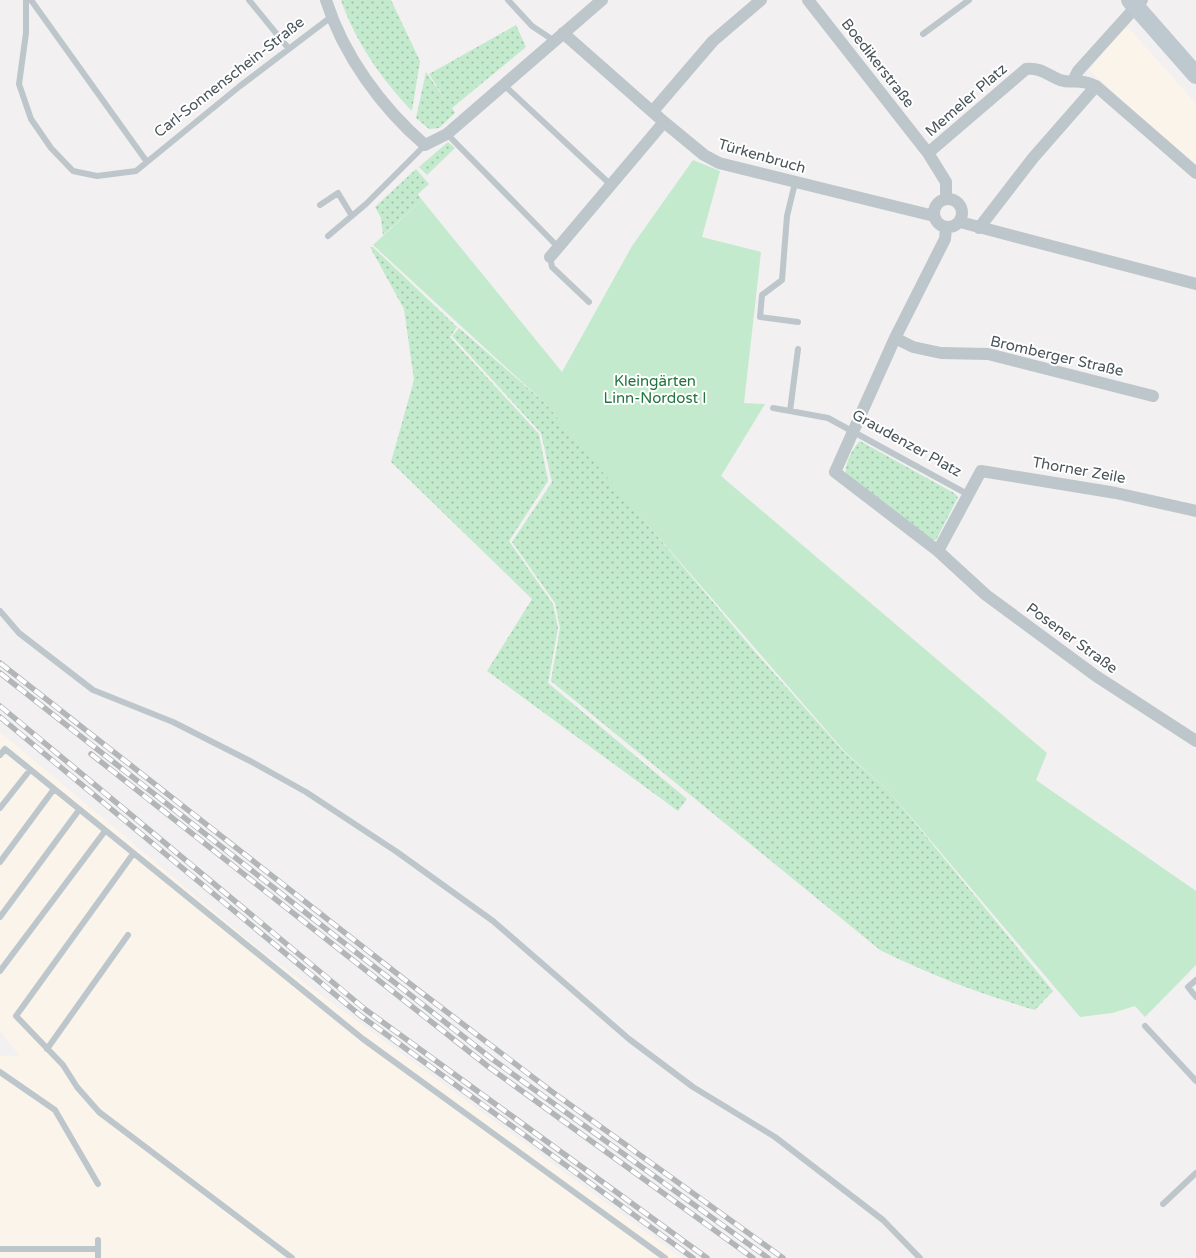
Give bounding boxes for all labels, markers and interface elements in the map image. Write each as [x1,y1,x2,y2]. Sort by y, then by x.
street label: Carl-Sonnenschein-Straße [150,13,308,141]
street label: Boedikerstraße [838,15,918,111]
street label: Memeler Platz [922,60,1010,140]
street label: Türkenbruch [716,135,808,177]
street label: Bromberger Straße [989,332,1125,380]
park label: Kleingärten Linn-Nordost I [604,372,706,407]
street label: Graudenzer Platz [849,405,965,481]
street label: Thorner Zeile [1031,453,1127,487]
street label: Posener Straße [1023,599,1121,677]

